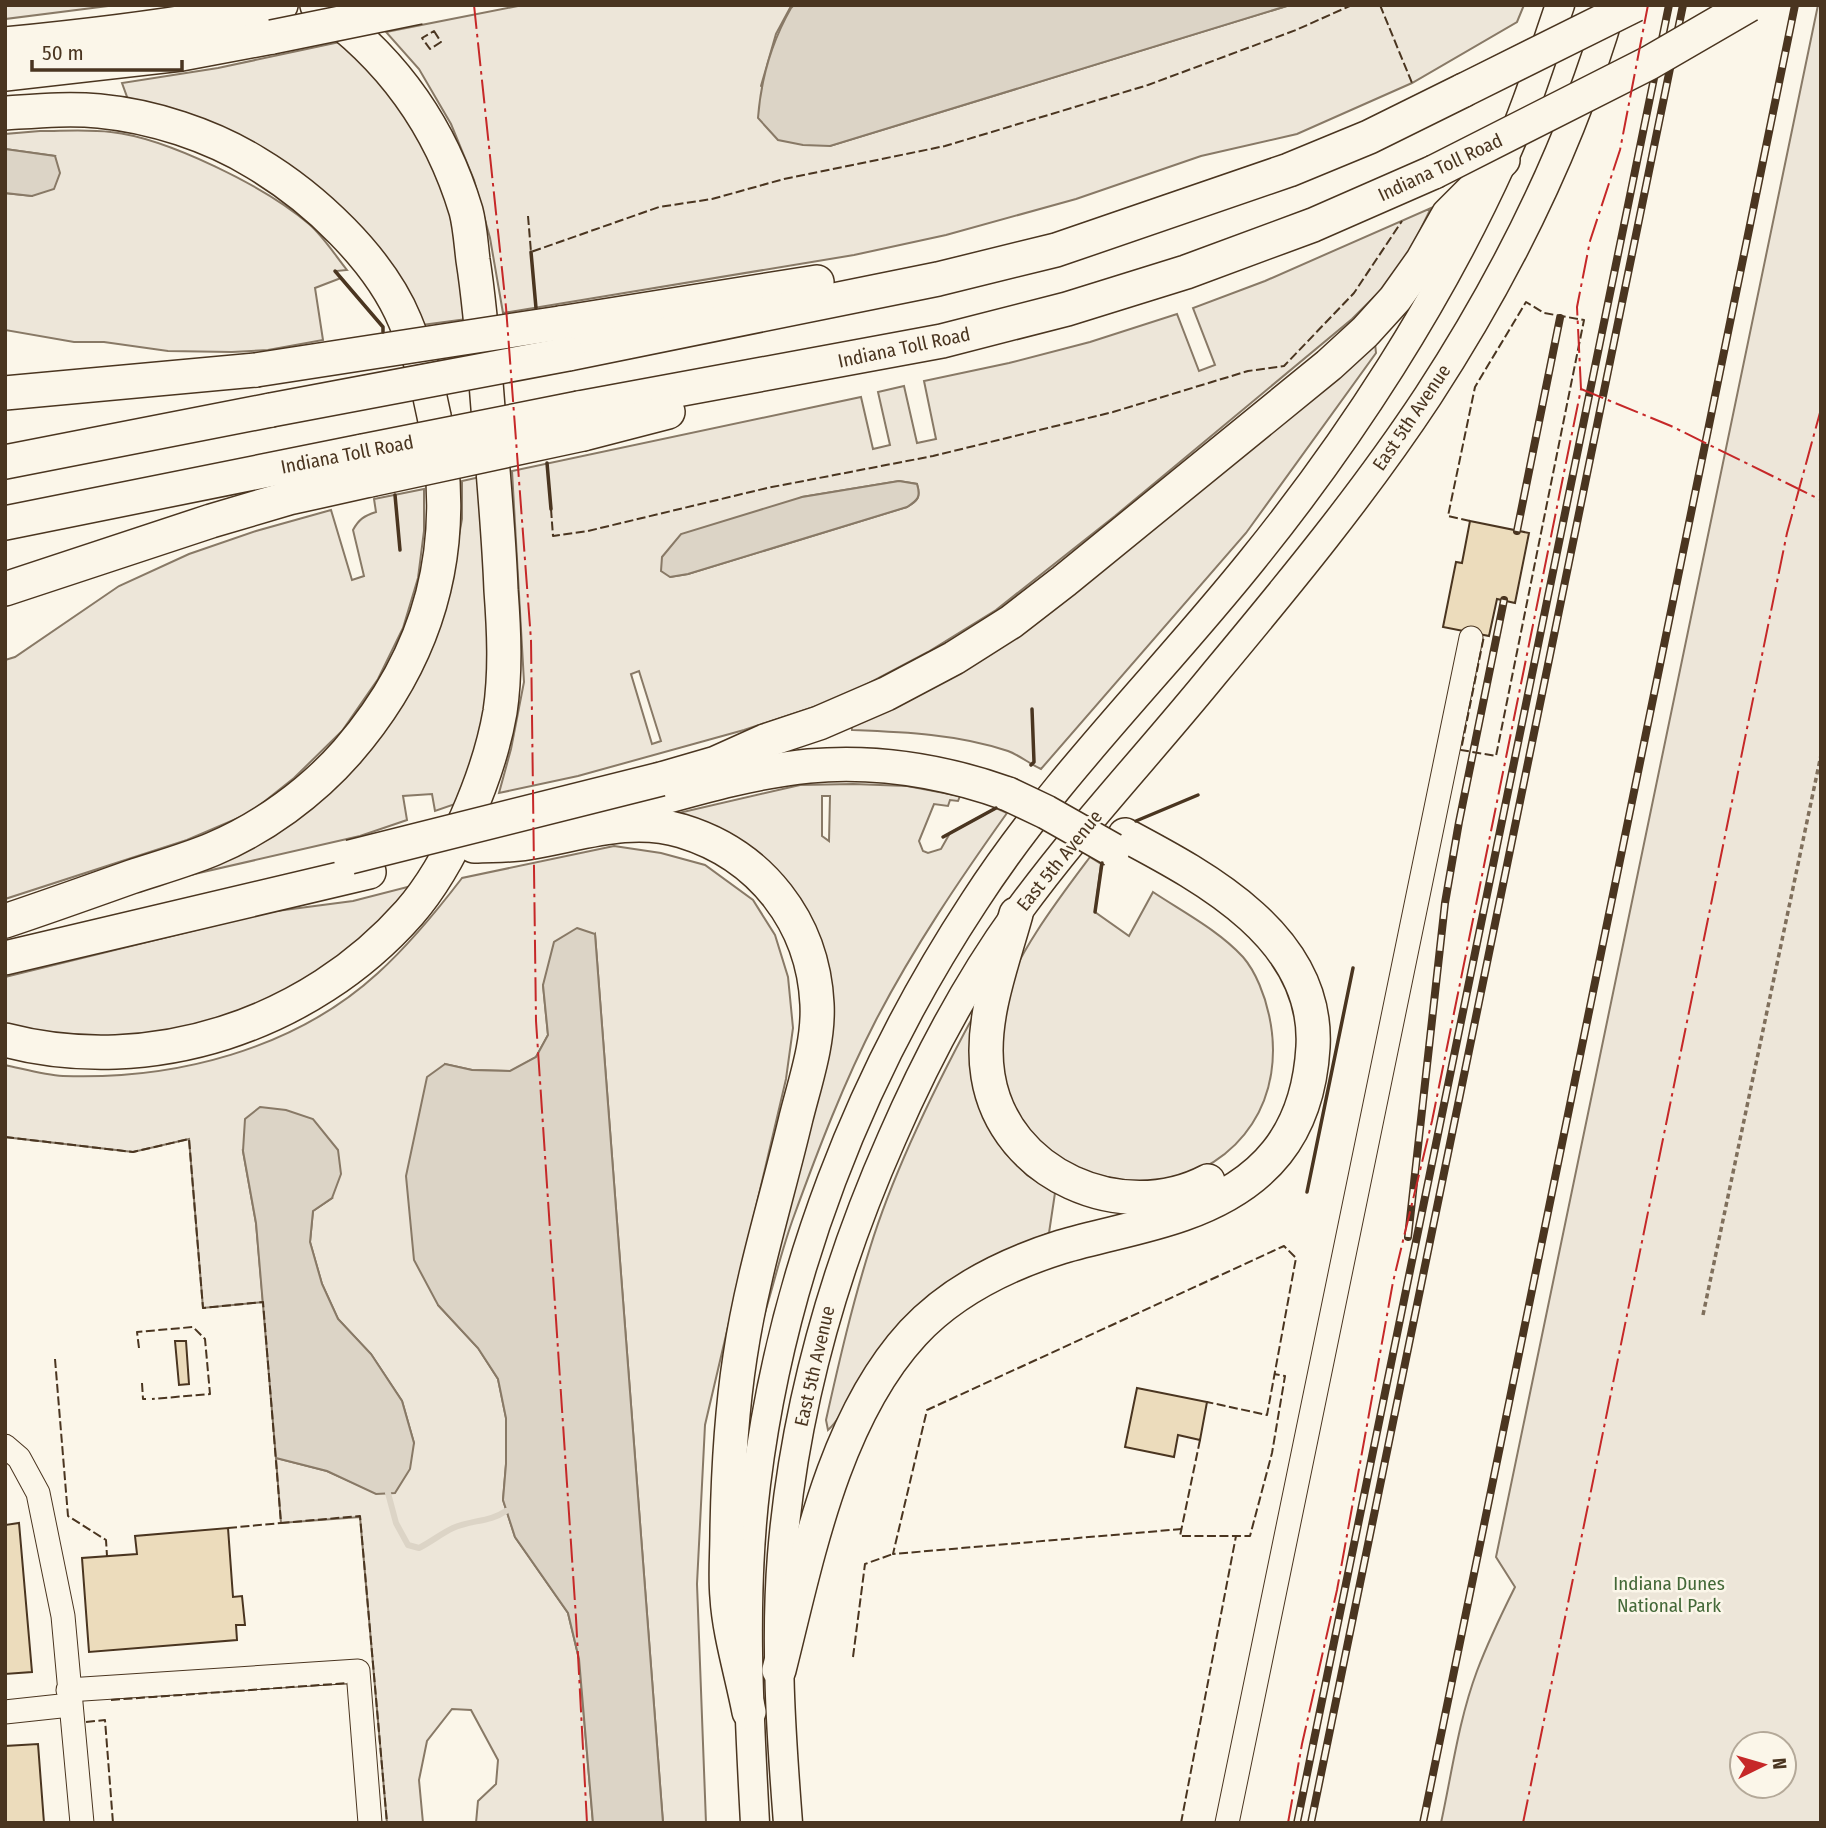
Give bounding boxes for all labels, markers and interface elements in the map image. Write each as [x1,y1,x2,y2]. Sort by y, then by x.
scale bar [32,28,182,72]
text: 50 m [42,40,84,66]
street label: Indiana Toll Road [1374,129,1506,206]
street label: Indiana Toll Road [836,322,972,373]
street label: East 5th Avenue [1367,360,1455,475]
street label: Indiana Toll Road [279,430,415,479]
street label: East 5th Avenue [1012,805,1107,915]
street label: East 5th Avenue [789,1304,840,1429]
park label: Indiana Dunes National Park [1613,1572,1725,1617]
north arrow [1728,1730,1798,1800]
text: N [1767,1757,1791,1770]

